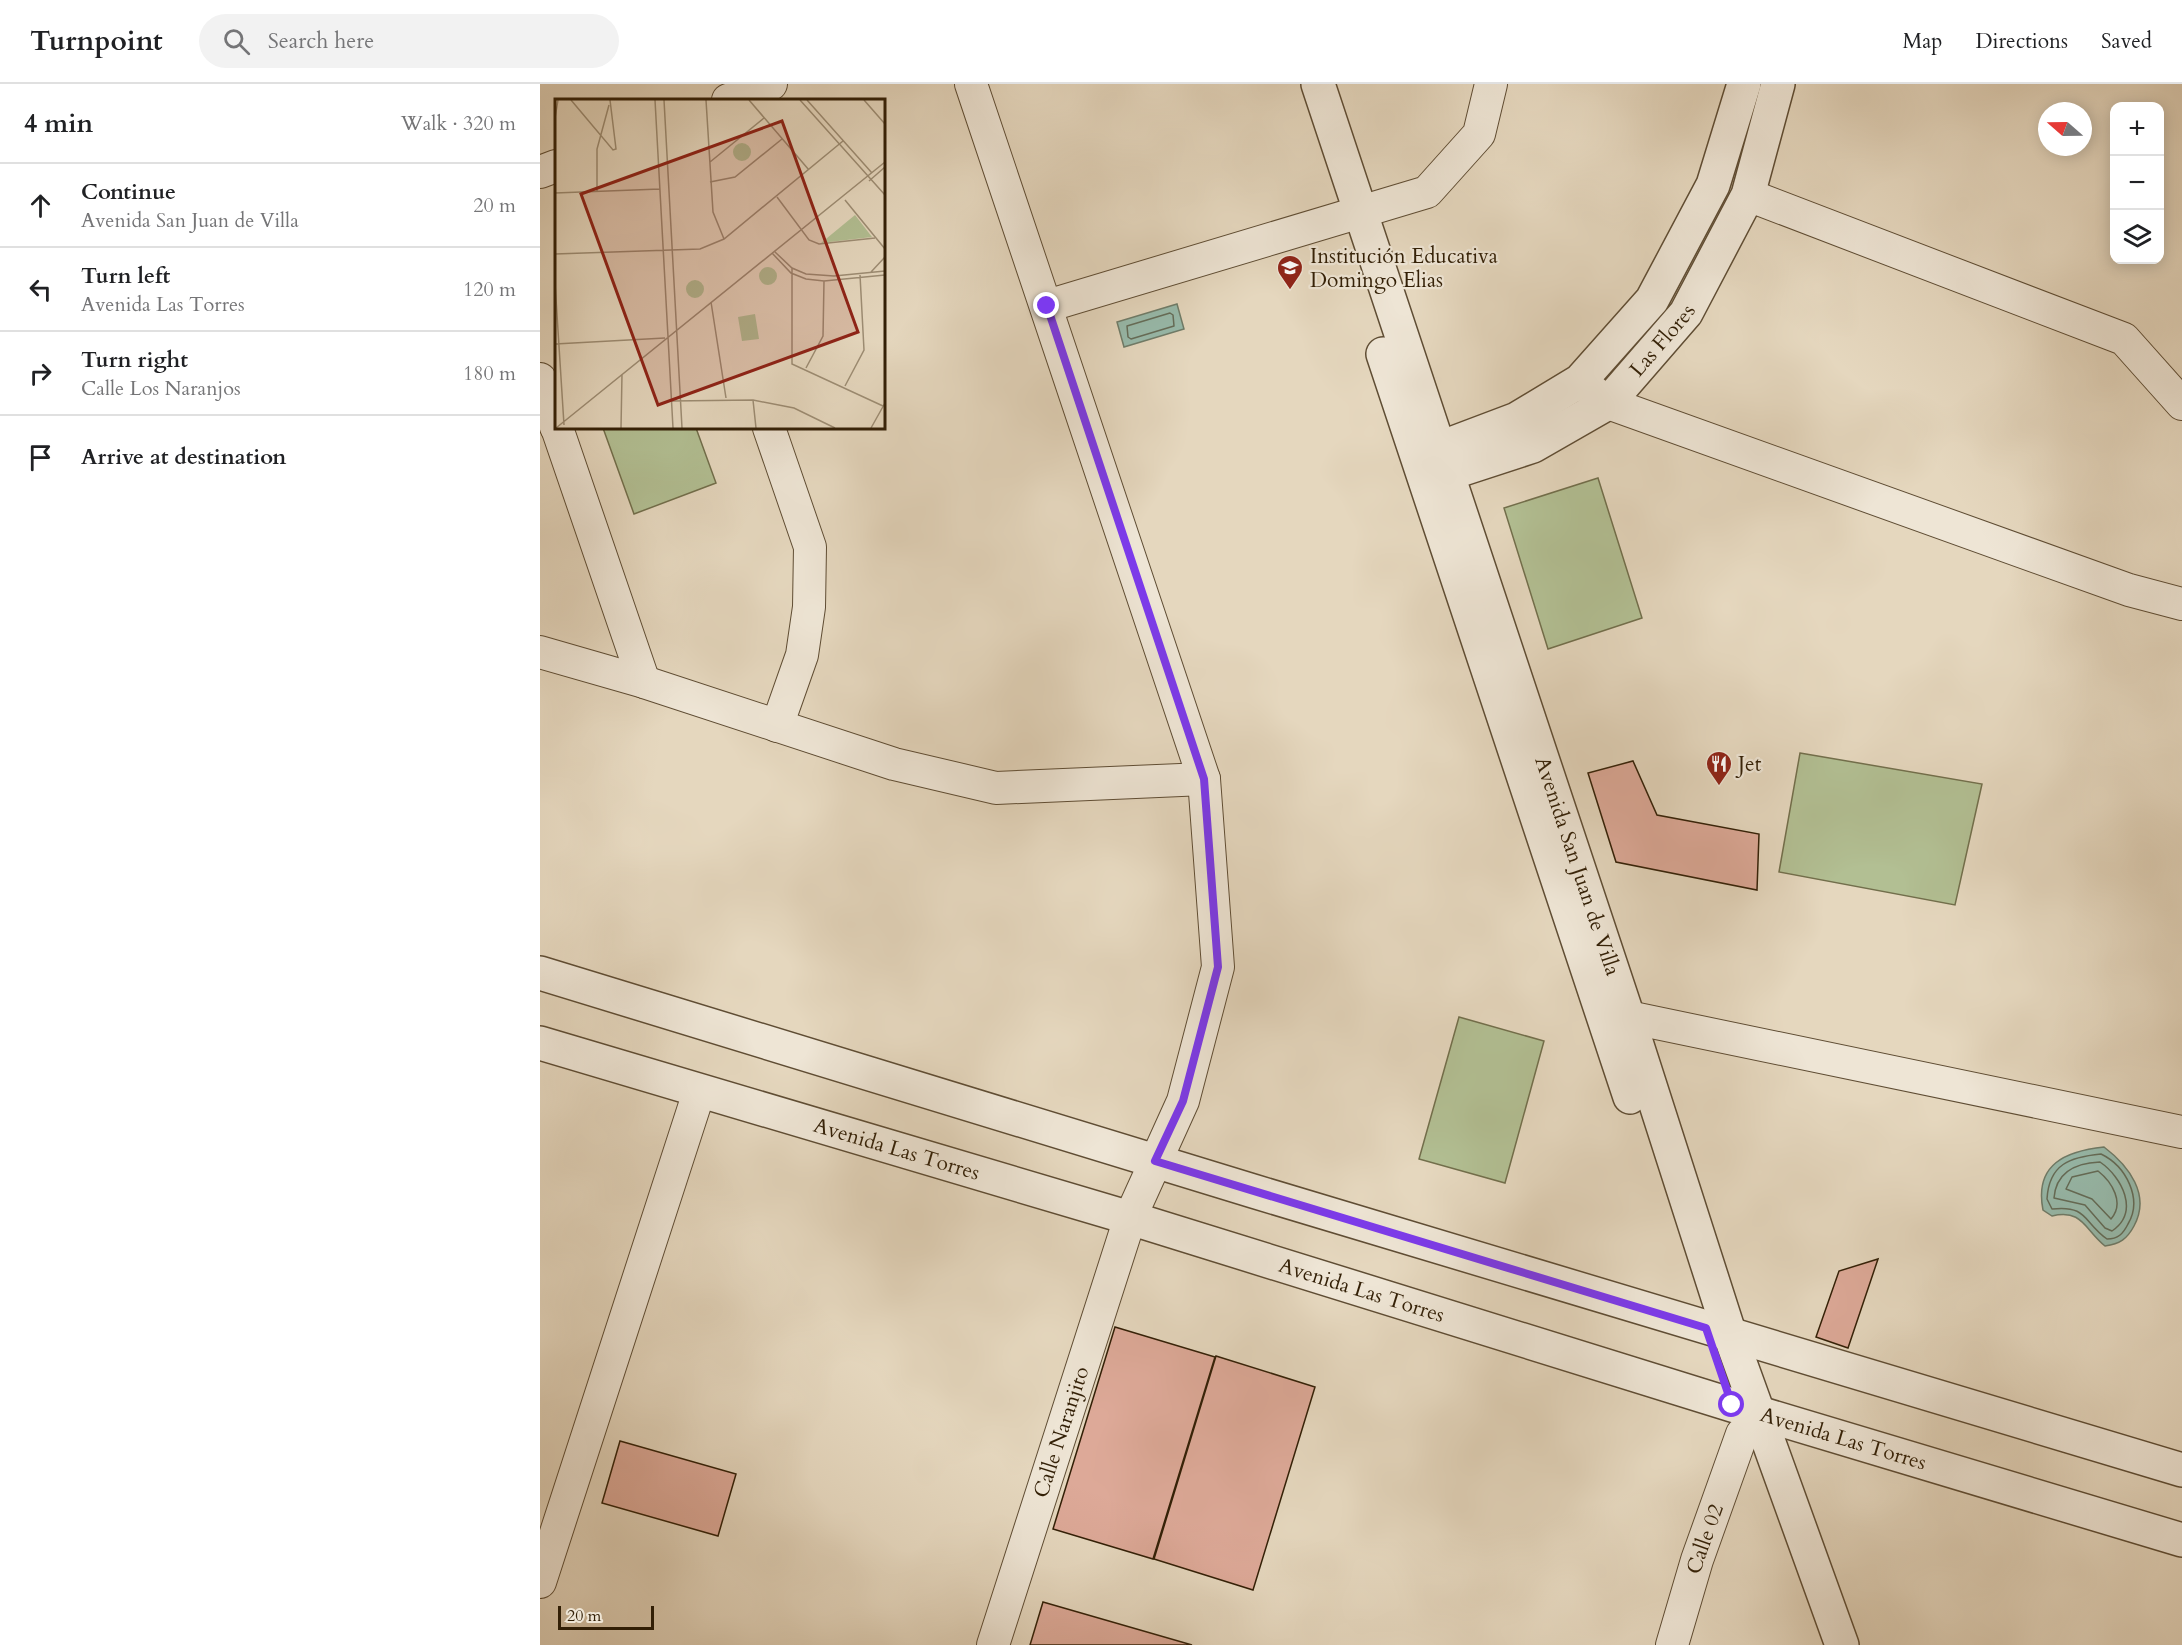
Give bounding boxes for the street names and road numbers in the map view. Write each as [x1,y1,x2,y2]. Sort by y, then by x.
street label: Las Flores [1623,300,1703,383]
street label: Avenida San Juan de Villa [1528,753,1627,979]
street label: Avenida Las Torres [810,1111,983,1188]
street label: Avenida Las Torres [1275,1251,1448,1330]
street label: Calle Naranjito [1027,1363,1096,1502]
street label: Avenida Las Torres [1757,1400,1930,1477]
street label: Calle 02 [1680,1500,1731,1578]

